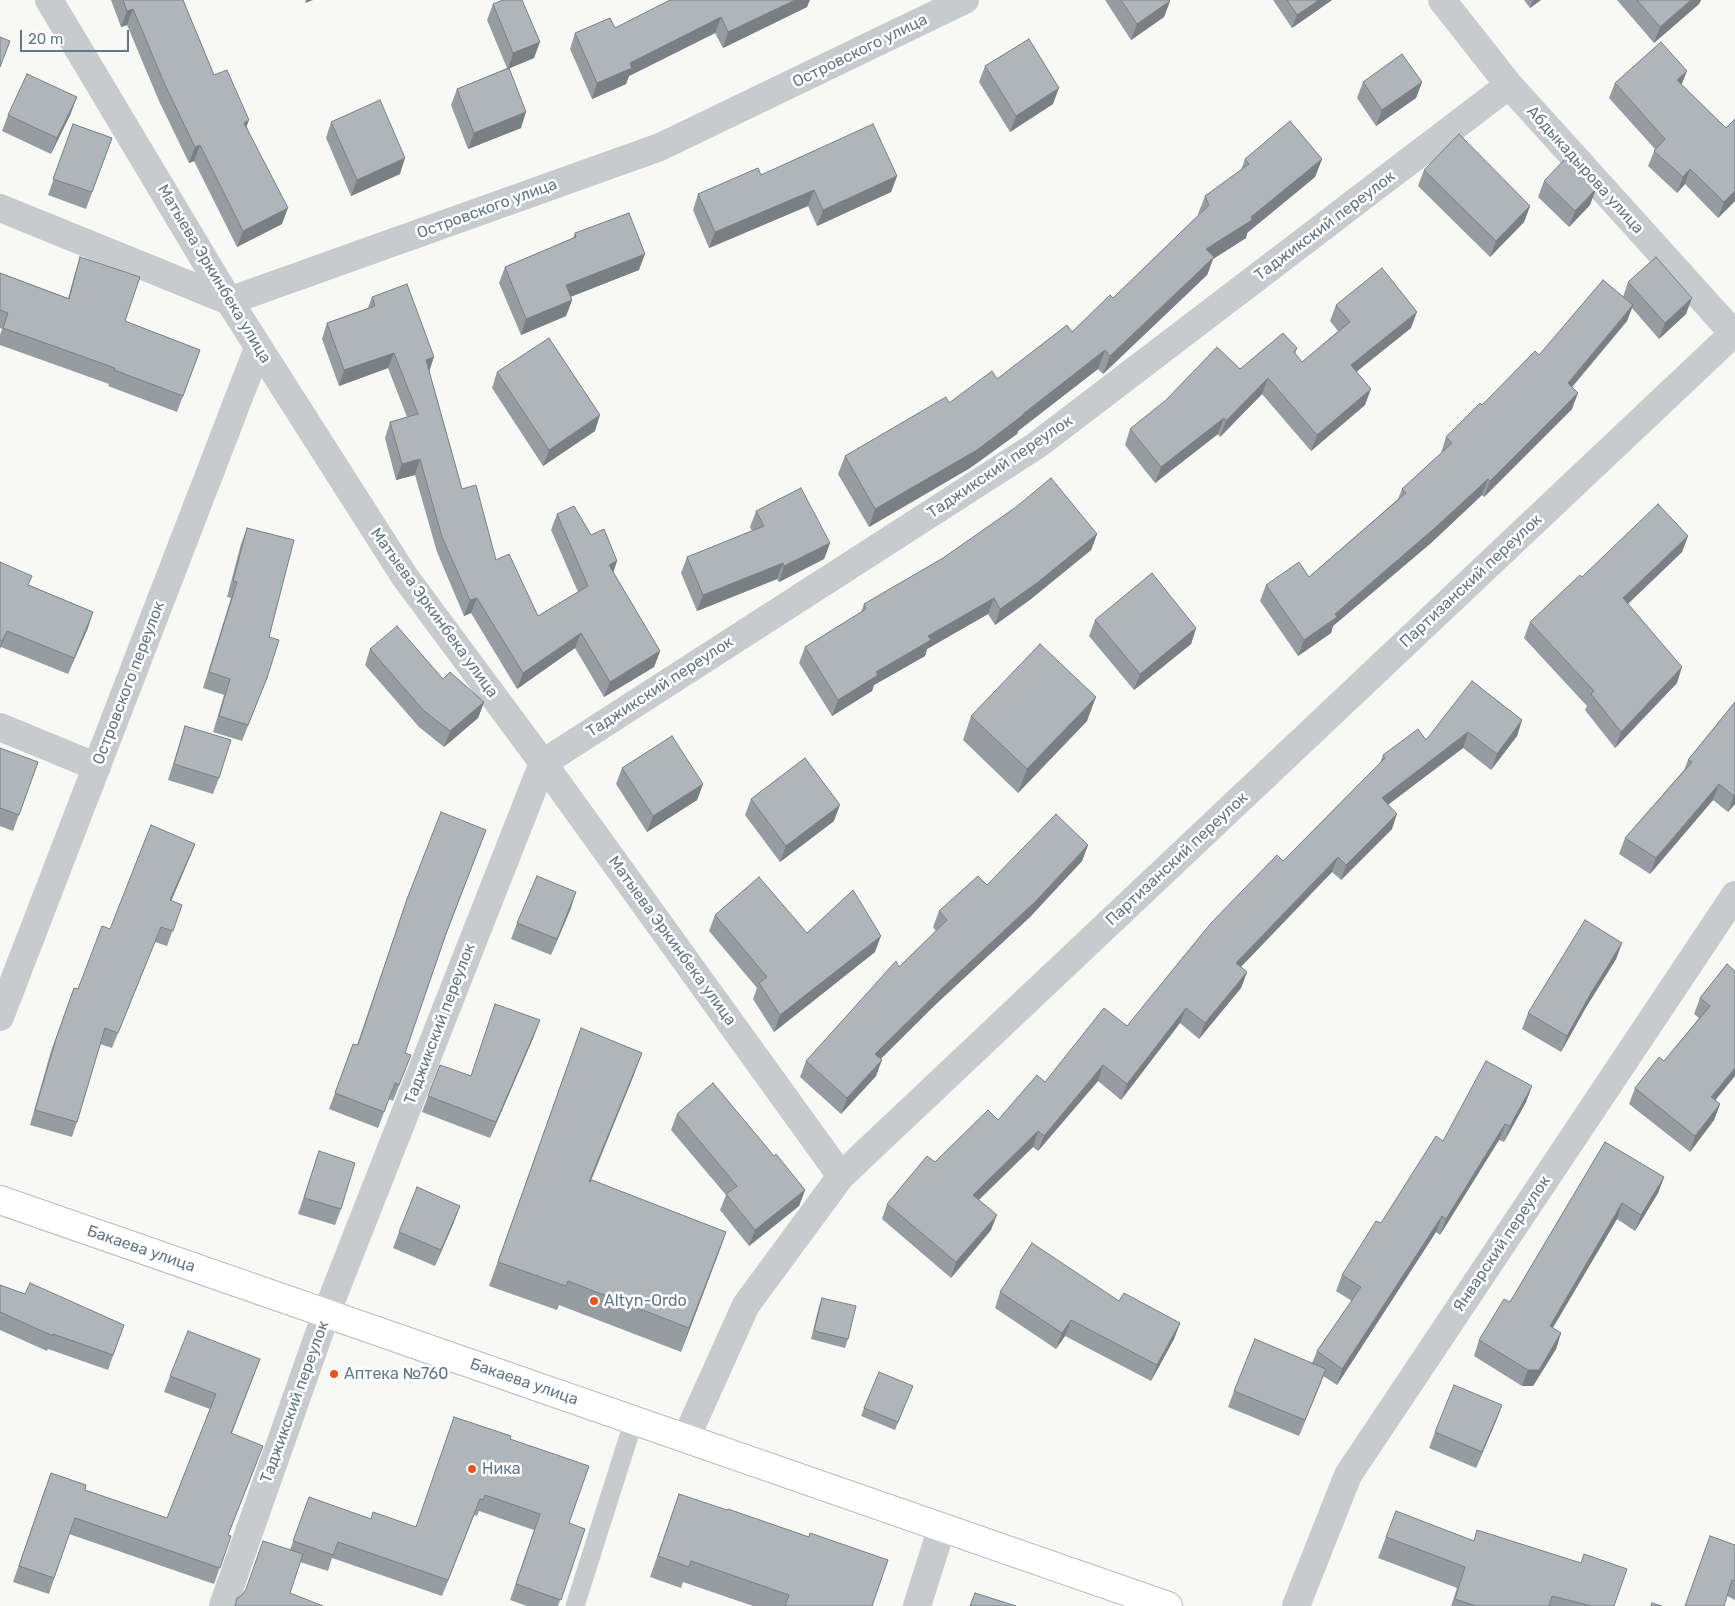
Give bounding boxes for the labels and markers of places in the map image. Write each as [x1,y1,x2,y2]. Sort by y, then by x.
place label: Altyn-Ordo [604,1291,687,1311]
marker: Altyn-Ordo [588,1295,600,1307]
place label: Аптека №760 [344,1364,448,1384]
marker: Аптека №760 [328,1368,340,1380]
place label: Ника [482,1459,521,1479]
marker: Ника [466,1463,478,1475]

